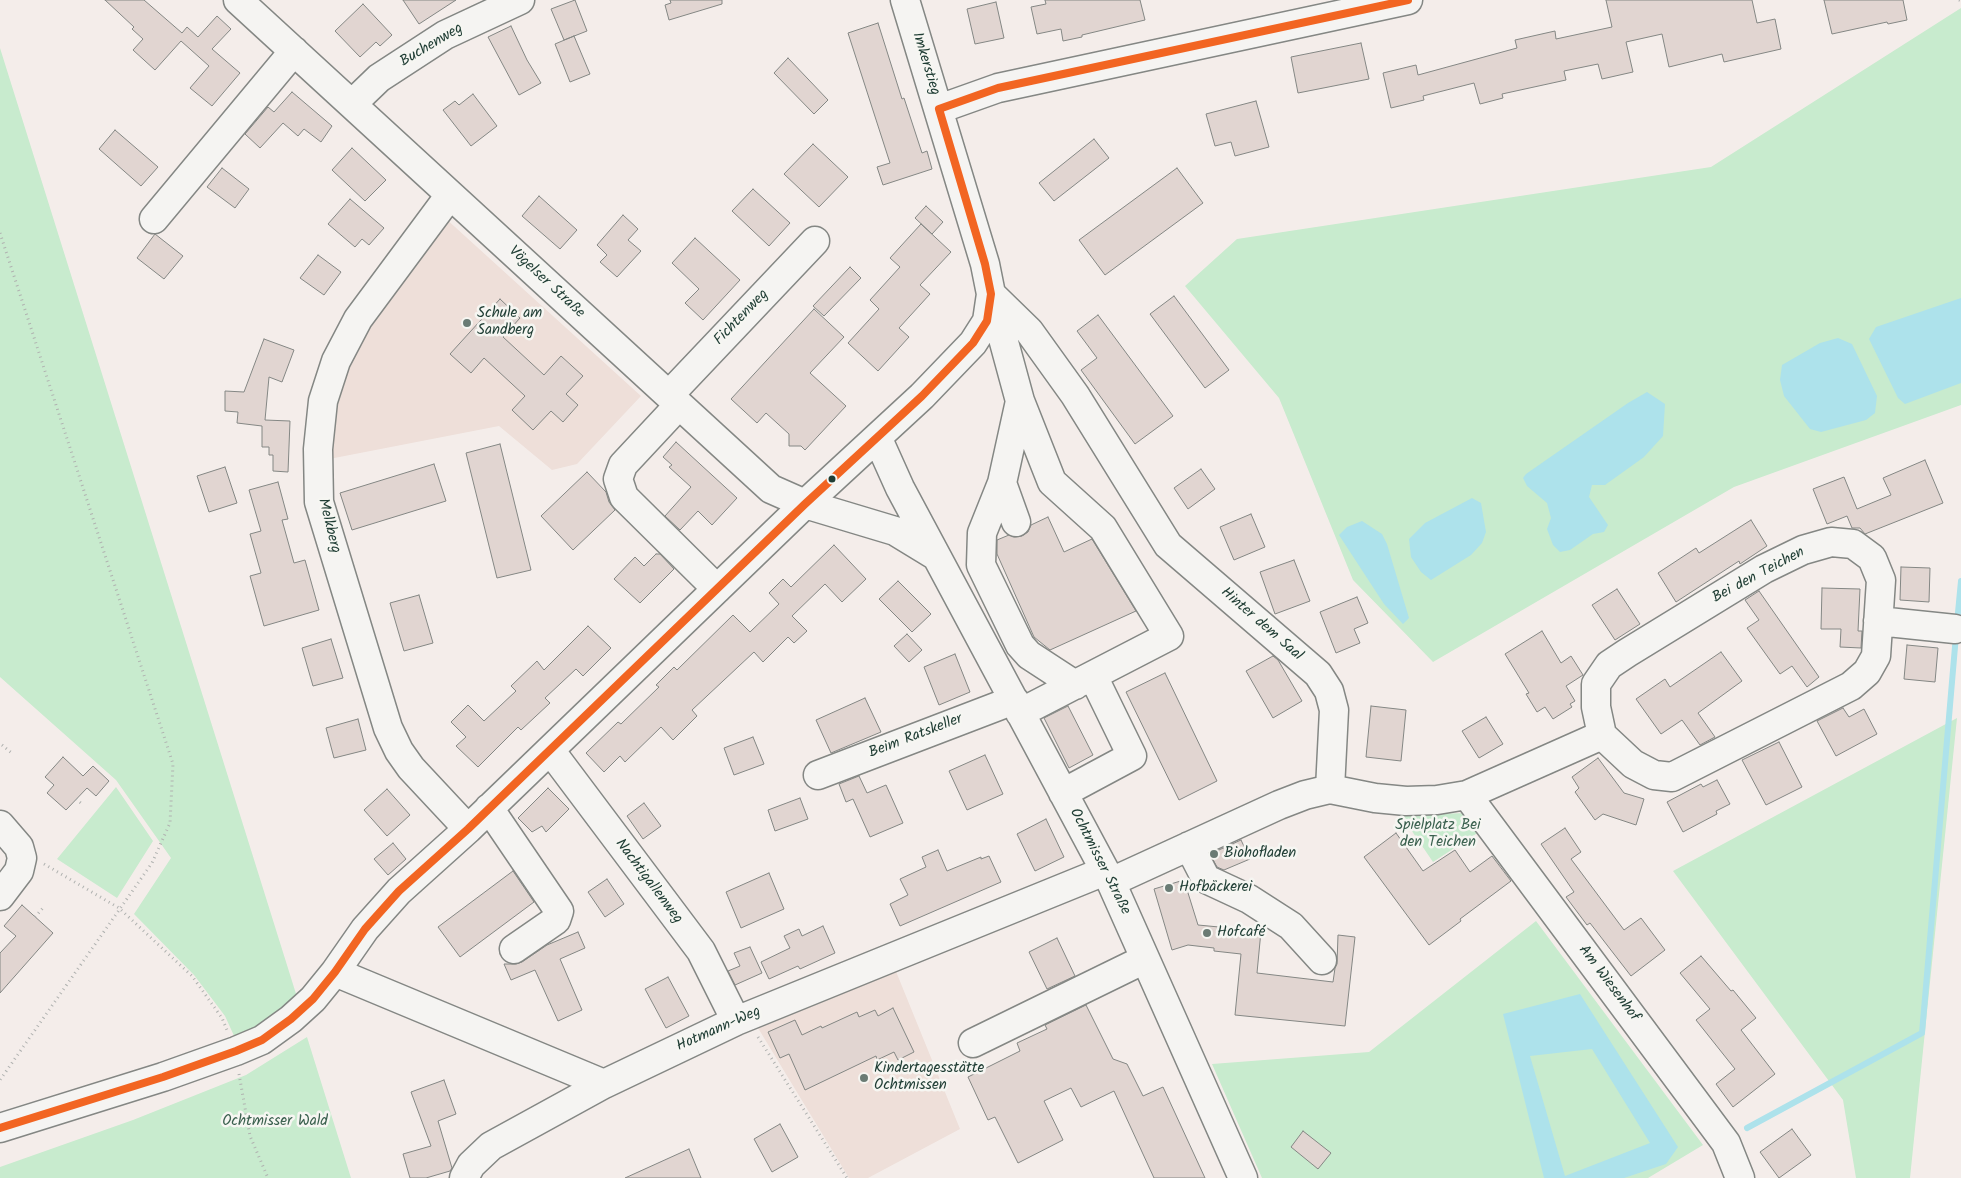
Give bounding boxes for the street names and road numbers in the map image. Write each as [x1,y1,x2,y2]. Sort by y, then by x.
street label: Buchenweg [397,20,467,72]
street label: Imkerstieg [907,30,943,98]
street label: Vögelser Straße [504,243,588,323]
street label: Fichtenweg [711,286,773,350]
street label: Melkberg [312,497,344,555]
street label: Bei den Teichen [1710,544,1808,608]
street label: Hinter dem Saal [1216,584,1306,666]
street label: Beim Ratskeller [867,711,965,763]
street label: Ochtmisser Straße [1064,806,1134,918]
street label: Nachtigallenweg [610,836,686,928]
street label: Am Wiesenhof [1574,942,1642,1026]
street label: Hotmann-Weg [674,1003,764,1057]

